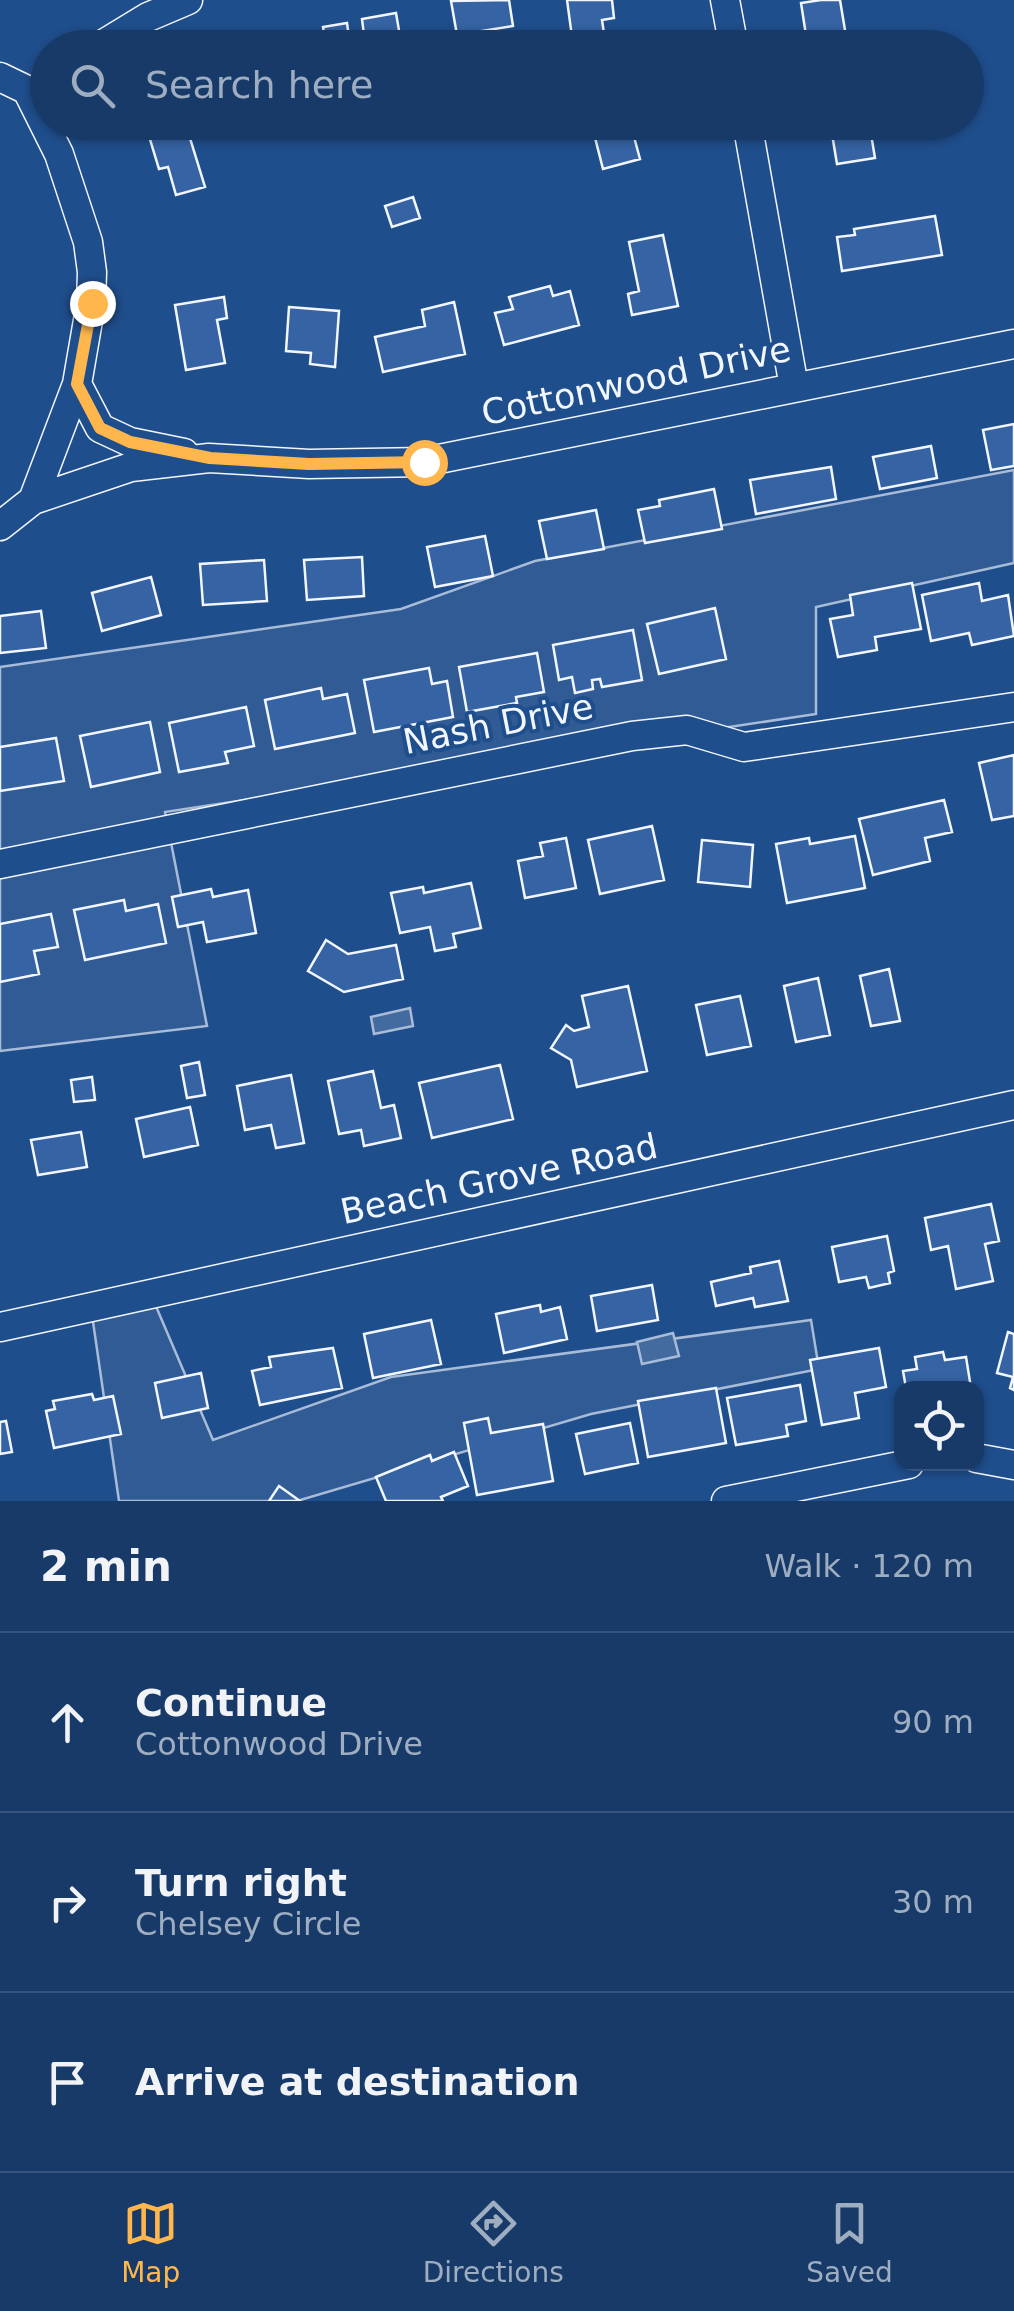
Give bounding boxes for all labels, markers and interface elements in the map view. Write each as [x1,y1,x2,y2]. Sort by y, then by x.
search box [30,30,984,140]
icon: search [65,58,120,113]
text: Search here [145,63,373,107]
route end [70,281,116,327]
street label: Cottonwood Drive [478,329,794,433]
route start [402,440,448,486]
street label: Nash Drive [400,686,596,762]
street label: Beach Grove Road [337,1126,661,1232]
map controls [894,1381,984,1471]
button: locate [894,1381,984,1471]
text: 2 min [40,1542,172,1591]
text: Walk · 120 m [764,1547,974,1585]
text: Continue [135,1681,327,1725]
icon: ahead [40,1695,95,1750]
text: 90 m [892,1703,974,1741]
text: Cottonwood Drive [135,1725,423,1763]
text: Turn right [135,1861,347,1905]
icon: right [40,1875,95,1930]
text: 30 m [892,1883,974,1921]
text: Chelsey Circle [135,1905,362,1943]
icon: arrive [40,2055,95,2110]
text: Arrive at destination [135,2060,580,2104]
tab: Map [121,2196,180,2289]
tab: Directions [423,2196,564,2289]
tab: Saved [806,2196,893,2289]

